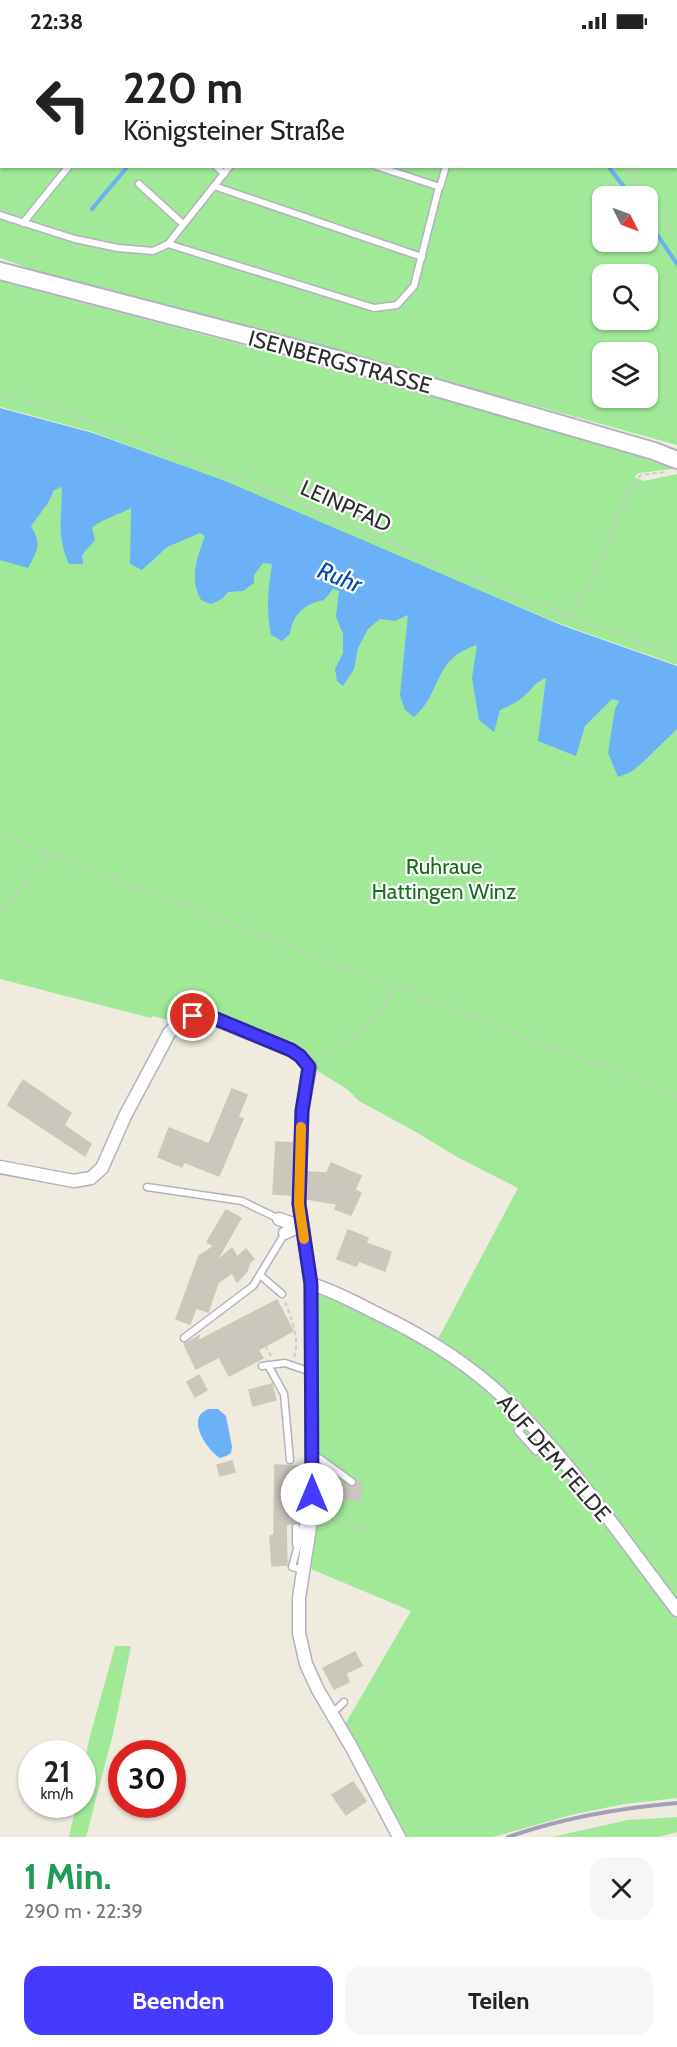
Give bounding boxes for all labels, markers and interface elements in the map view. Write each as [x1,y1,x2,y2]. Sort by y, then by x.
text: 22:38 [30,8,83,35]
text: 220 m [123,62,243,114]
icon: left [24,66,102,144]
text: Königsteiner Straße [123,114,345,147]
north arrow [592,186,658,252]
map controls [592,186,658,408]
button: search [592,264,658,330]
street label: ISENBERGSTRASSE [245,325,435,399]
button: layers [592,342,658,408]
street label: LEINPFAD [296,474,396,538]
water label: Ruhr [314,555,368,599]
park label: Ruhraue Hattingen Winz [372,853,516,905]
pin [167,990,218,1041]
icon: arrive [176,999,209,1032]
street label: AUF DEM FELDE [491,1389,617,1527]
position arrow [280,1462,344,1526]
speed limit sign: 30 [108,1740,186,1818]
text: 21 [44,1753,70,1790]
text: km/h [41,1785,73,1803]
text: 1 Min. [24,1854,112,1898]
button: close [590,1857,653,1920]
text: 290 m · 22:39 [24,1899,143,1923]
button: Beenden [24,1966,333,2035]
button: Teilen [345,1966,653,2035]

